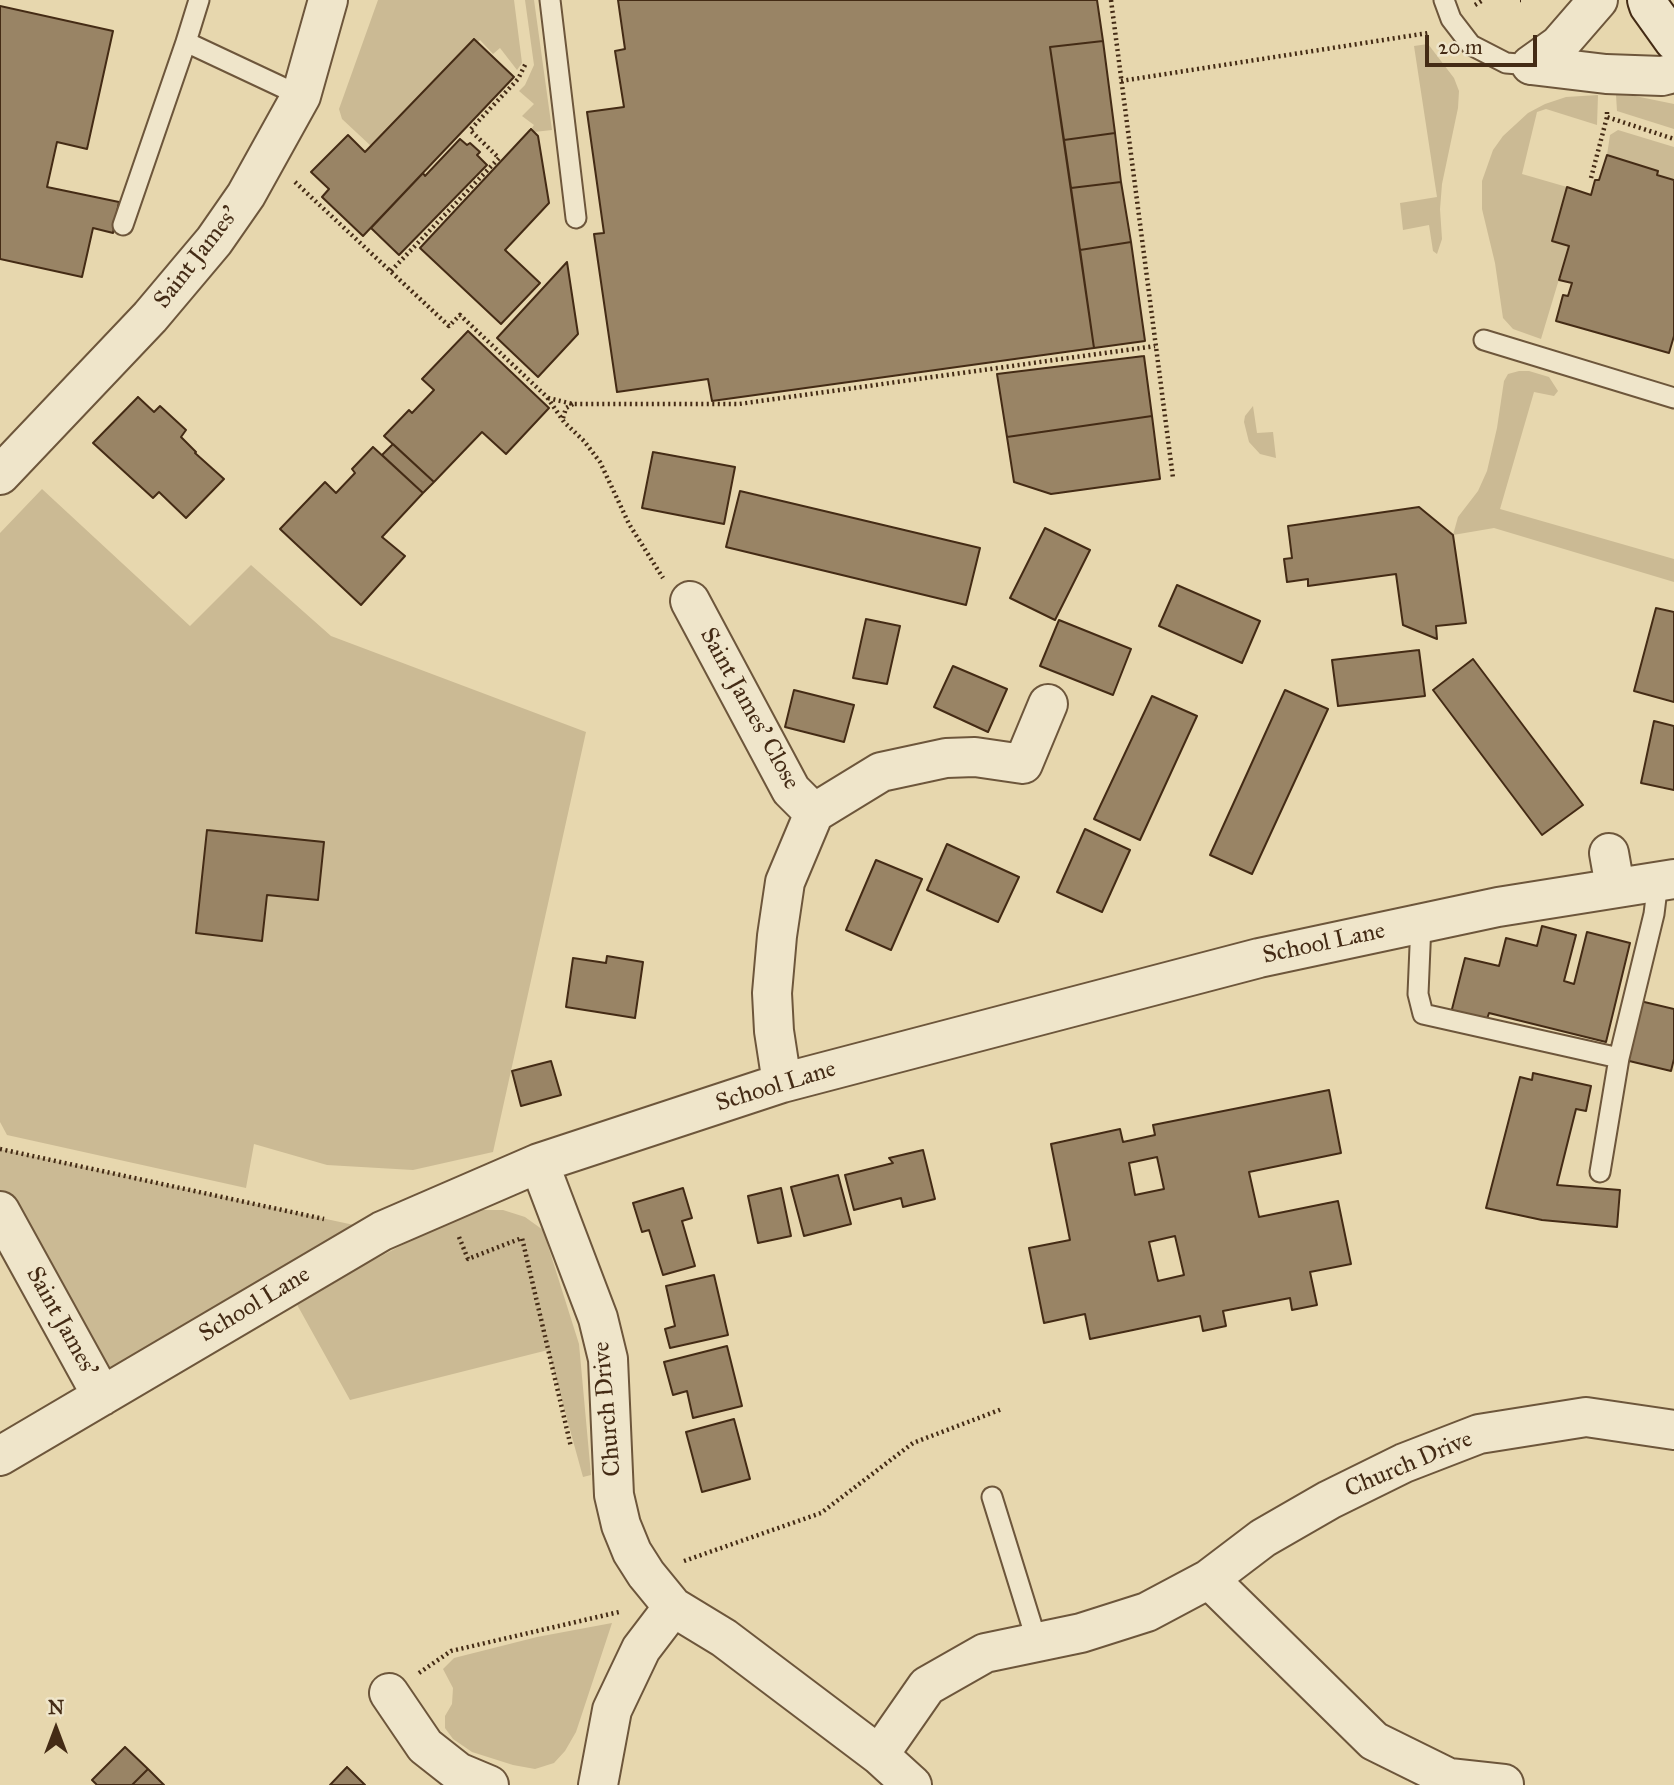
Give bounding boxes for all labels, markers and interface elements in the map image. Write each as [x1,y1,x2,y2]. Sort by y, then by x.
scale bar [1429,21,1541,65]
text: 20 m [1438,34,1483,60]
street label: Saint James' [148,201,246,315]
street label: Saint James' Close [693,623,805,795]
street label: School Lane [1260,917,1388,971]
street label: School Lane [712,1055,840,1119]
street label: School Lane [194,1261,316,1349]
street label: Saint James' [19,1262,103,1382]
street label: Church Drive [588,1340,628,1478]
street label: Church Drive [1341,1425,1477,1505]
north arrow [21,1694,91,1764]
text: N [48,1696,64,1719]

